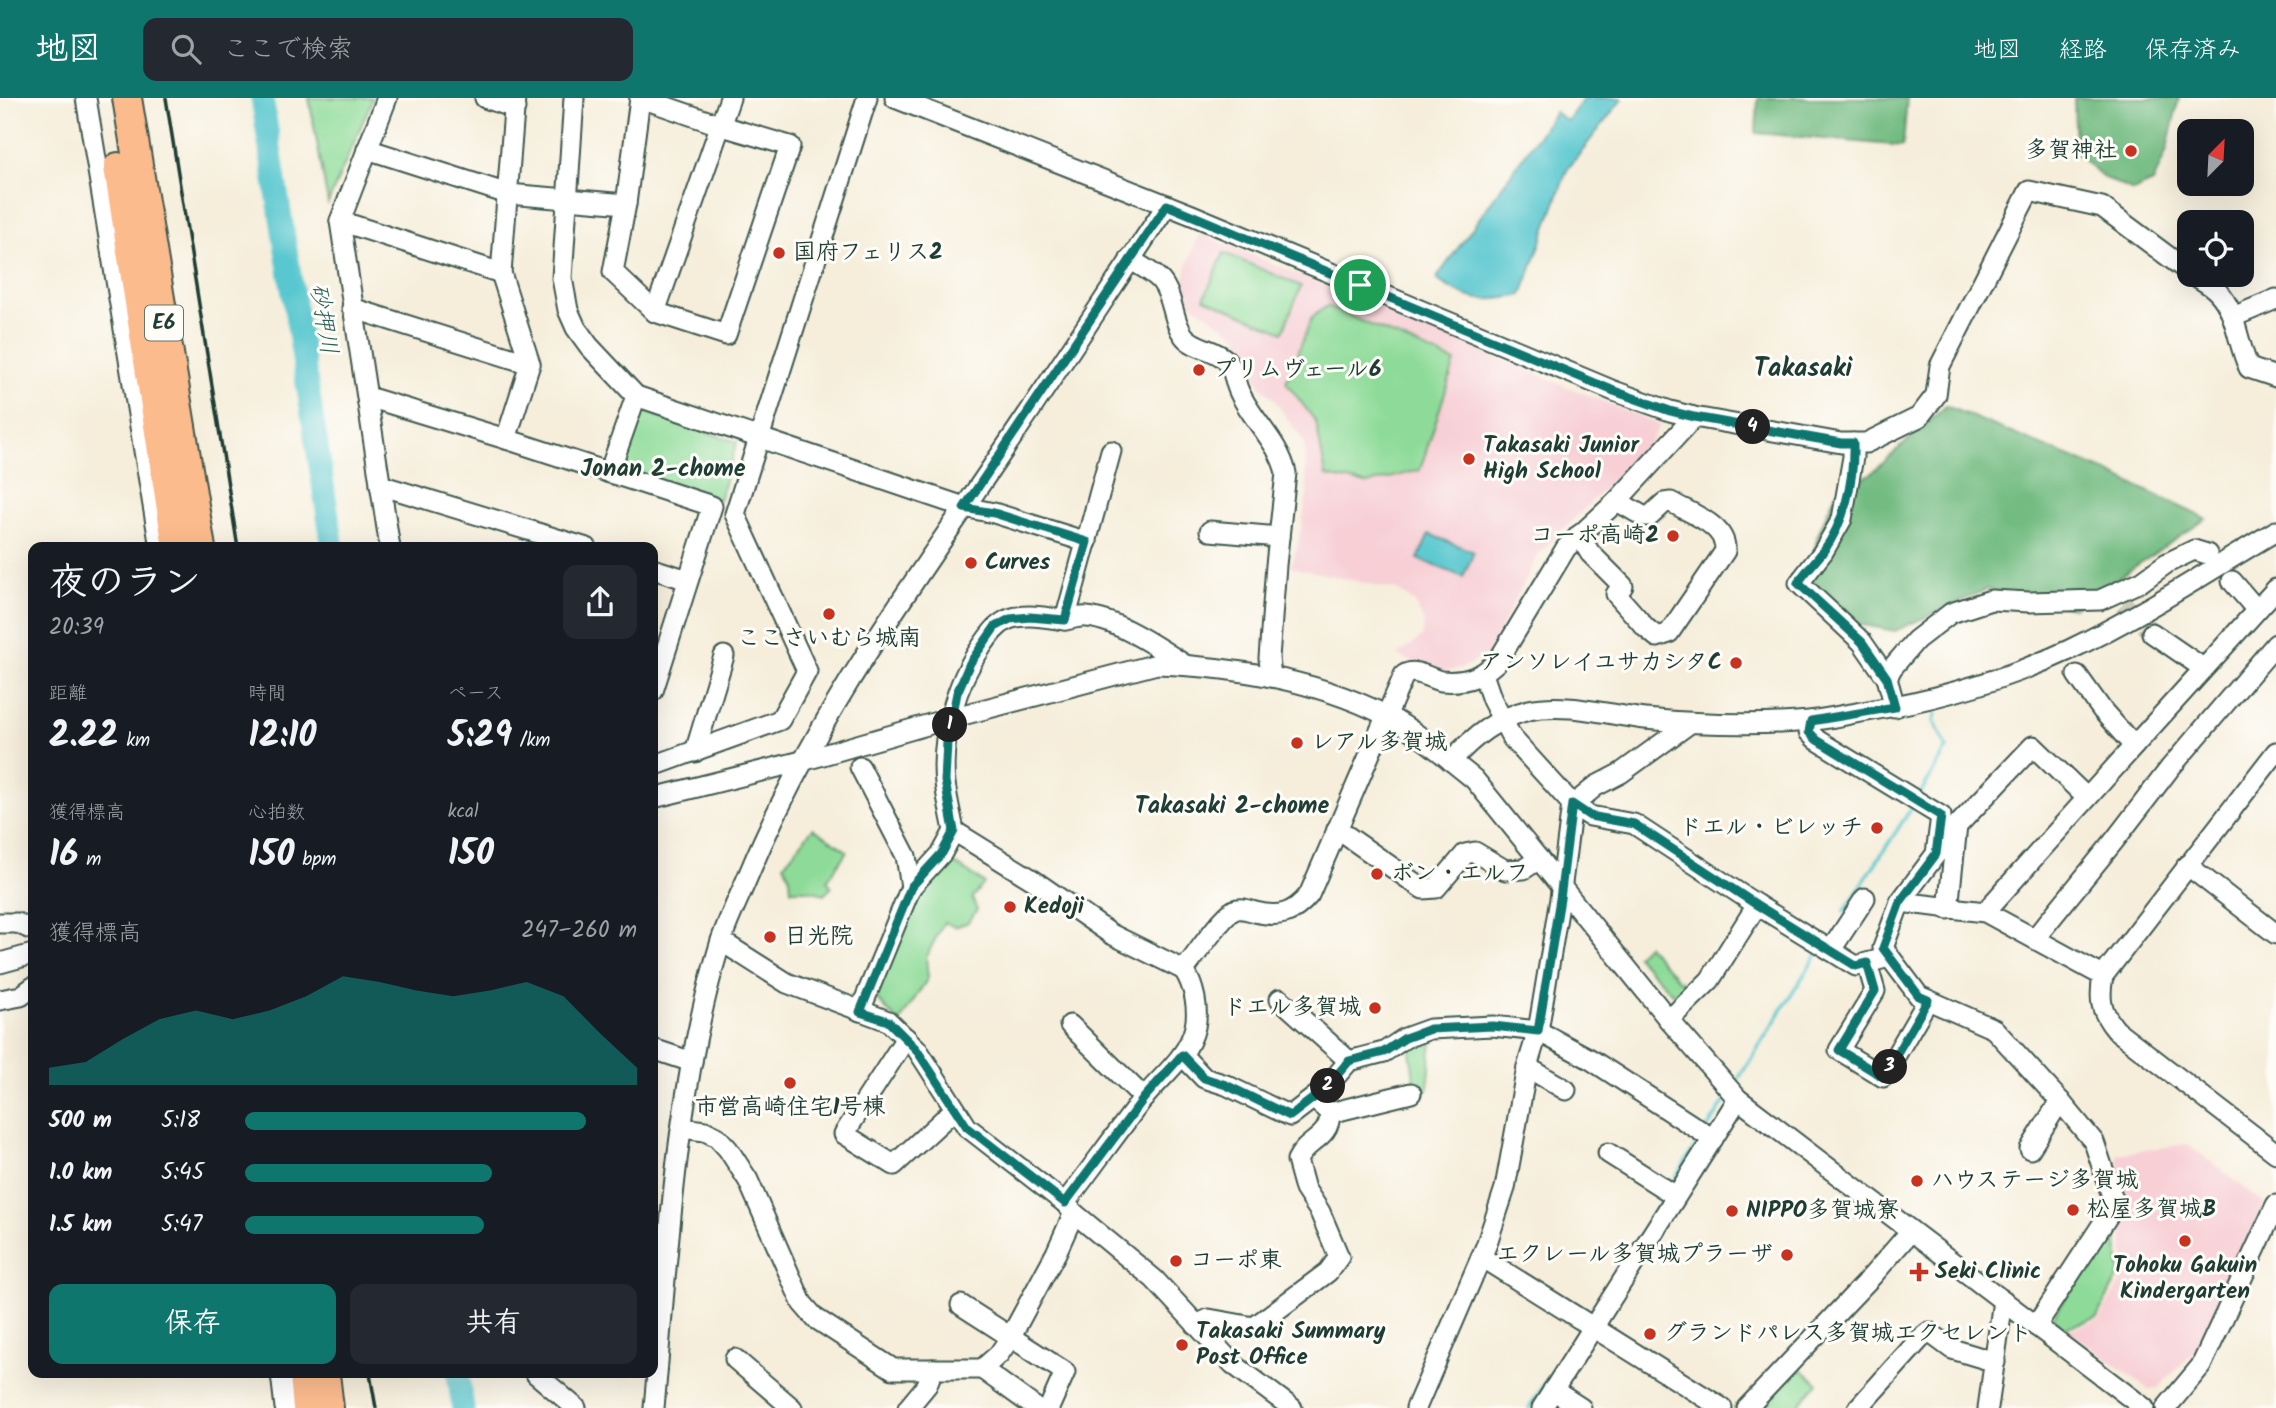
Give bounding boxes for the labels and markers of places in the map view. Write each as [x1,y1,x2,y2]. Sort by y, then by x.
place label: 多賀神社 [2025,133,2117,169]
marker: 多賀神社 [2123,143,2139,159]
place label: 国府フェリス2 [793,235,943,271]
marker: 国府フェリス2 [771,245,787,261]
pin [1330,255,1390,315]
place label: プリムヴェール6 [1213,352,1381,388]
marker: プリムヴェール6 [1191,362,1207,378]
pin: 4 [1736,410,1770,444]
place label: Takasaki Junior High School [1483,428,1641,490]
marker: Takasaki Junior High School [1461,451,1477,467]
place label: コーポ高崎2 [1531,518,1659,554]
marker: コーポ高崎2 [1665,528,1681,544]
place label: Curves [985,545,1051,581]
marker: Curves [963,555,979,571]
marker: ここさいむら城南 [821,606,837,622]
place label: ここさいむら城南 [737,621,921,657]
place label: アンソレイユサカシタC [1480,645,1722,681]
marker: アンソレイユサカシタC [1728,655,1744,671]
pin: 1 [932,708,968,742]
place label: レアル多賀城 [1311,725,1448,761]
marker: レアル多賀城 [1289,735,1305,751]
place label: ドエル・ビレッチ [1679,810,1863,846]
marker: ドエル・ビレッチ [1869,820,1885,836]
place label: ボン・エルフ [1391,856,1529,892]
marker: ボン・エルフ [1369,866,1385,882]
place label: Kedoji [1024,889,1085,925]
marker: Kedoji [1002,899,1018,915]
place label: 日光院 [784,919,853,955]
marker: 日光院 [762,929,778,945]
place label: ドエル多賀城 [1223,990,1361,1026]
marker: ドエル多賀城 [1367,1000,1383,1016]
pin: 3 [1872,1049,1908,1084]
pin: 2 [1310,1068,1346,1104]
marker: 市営高崎住宅1号棟 [782,1075,798,1091]
place label: 市営高崎住宅1号棟 [695,1090,885,1126]
place label: ハウステージ多賀城 [1931,1163,2138,1199]
marker: ハウステージ多賀城 [1909,1173,1925,1189]
place label: 松屋多賀城B [2087,1192,2216,1228]
place label: NIPPO多賀城寮 [1746,1193,1899,1229]
marker: 松屋多賀城B [2065,1202,2081,1218]
marker: NIPPO多賀城寮 [1724,1203,1740,1219]
marker: Tohoku Gakuin Kindergarten [2177,1233,2193,1249]
place label: エクレール多賀城プラーザ [1496,1237,1773,1273]
place label: コーポ東 [1190,1243,1282,1279]
marker: エクレール多賀城プラーザ [1779,1247,1795,1263]
place label: Tohoku Gakuin Kindergarten [2113,1248,2258,1310]
marker: コーポ東 [1168,1253,1184,1269]
place label: Seki Clinic [1935,1254,2041,1290]
marker: Seki Clinic [1909,1262,1929,1282]
place label: Takasaki Summary Post Office [1196,1314,1386,1376]
place label: グランドパレス多賀城エクセレント [1664,1316,2032,1352]
marker: グランドパレス多賀城エクセレント [1642,1326,1658,1342]
marker: Takasaki Summary Post Office [1174,1337,1190,1353]

